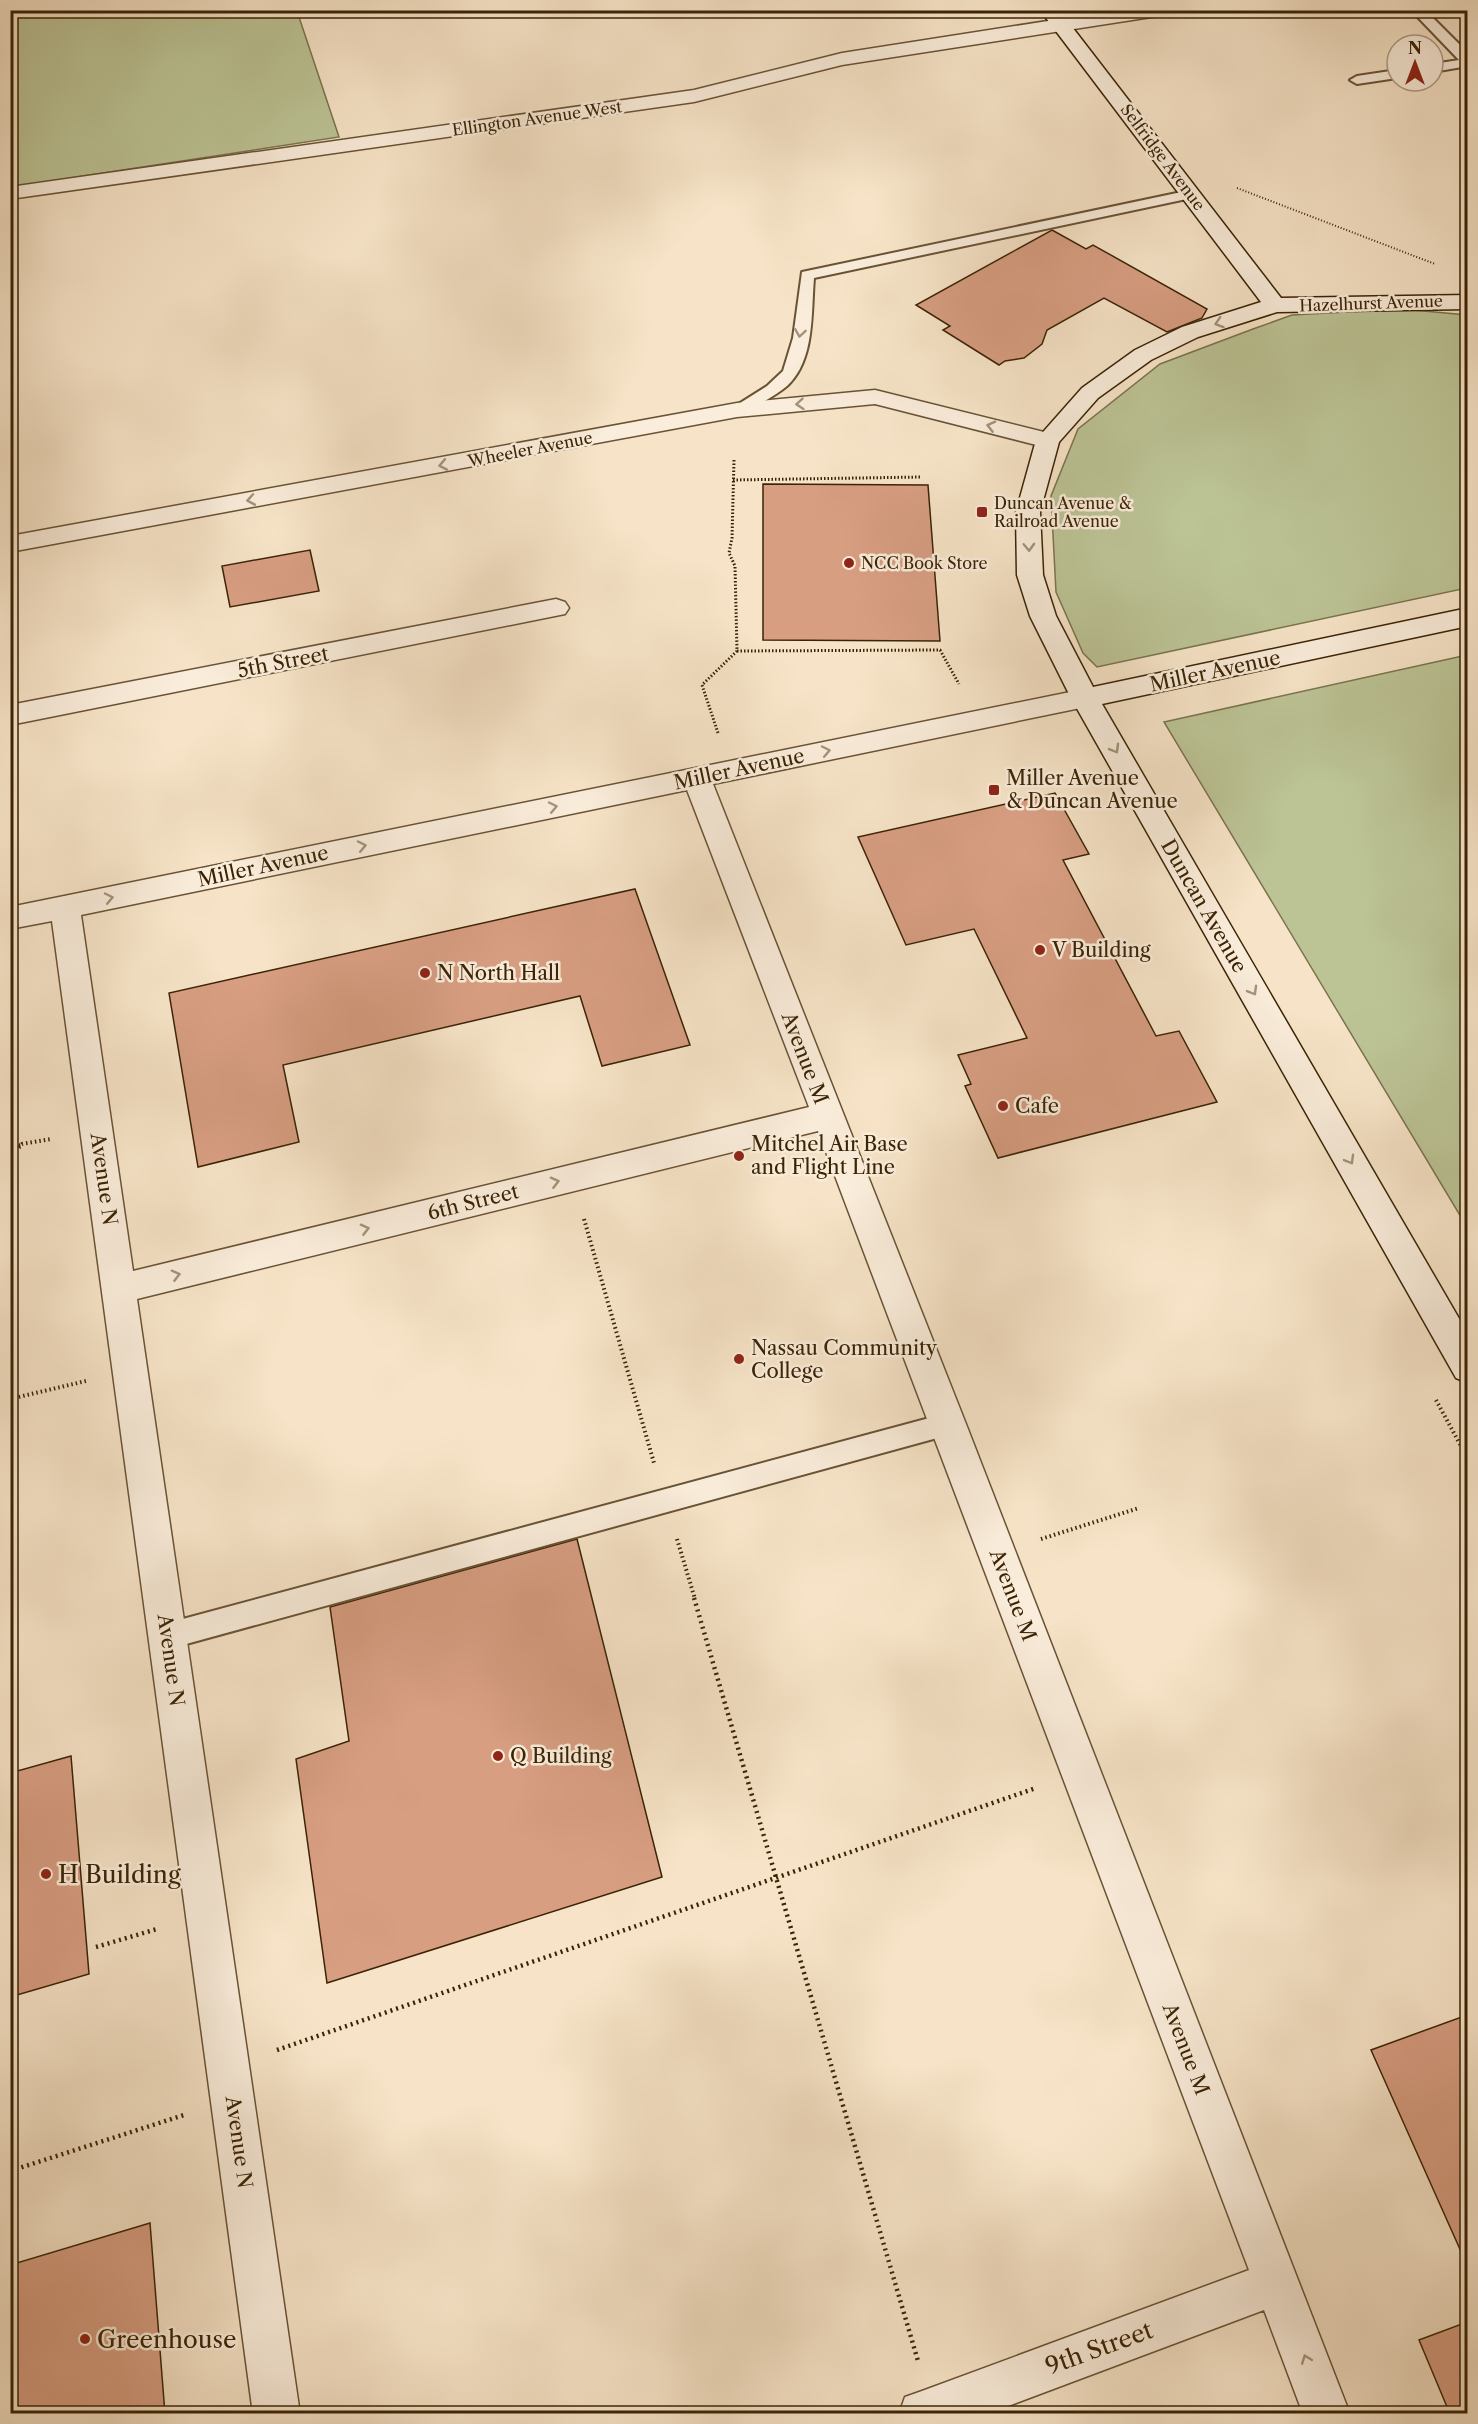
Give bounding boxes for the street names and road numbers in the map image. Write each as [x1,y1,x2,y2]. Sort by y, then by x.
street label: Ellington Avenue West [451,96,623,140]
street label: Selfridge Avenue [1116,100,1210,214]
street label: Hazelhurst Avenue [1299,290,1443,315]
street label: Wheeler Avenue [465,427,594,471]
street label: 5th Street [235,641,331,683]
street label: Miller Avenue [1147,645,1283,697]
street label: Miller Avenue [671,743,807,795]
street label: Duncan Avenue [1156,835,1252,977]
street label: Miller Avenue [195,840,331,892]
street label: Avenue M [776,1008,834,1107]
street label: Avenue N [86,1130,122,1227]
street label: 6th Street [425,1179,521,1225]
street label: Avenue M [984,1545,1042,1644]
street label: Avenue N [153,1611,189,1708]
street label: Avenue M [1157,1999,1215,2098]
street label: Avenue N [221,2093,257,2190]
street label: 9th Street [1041,2315,1157,2381]

